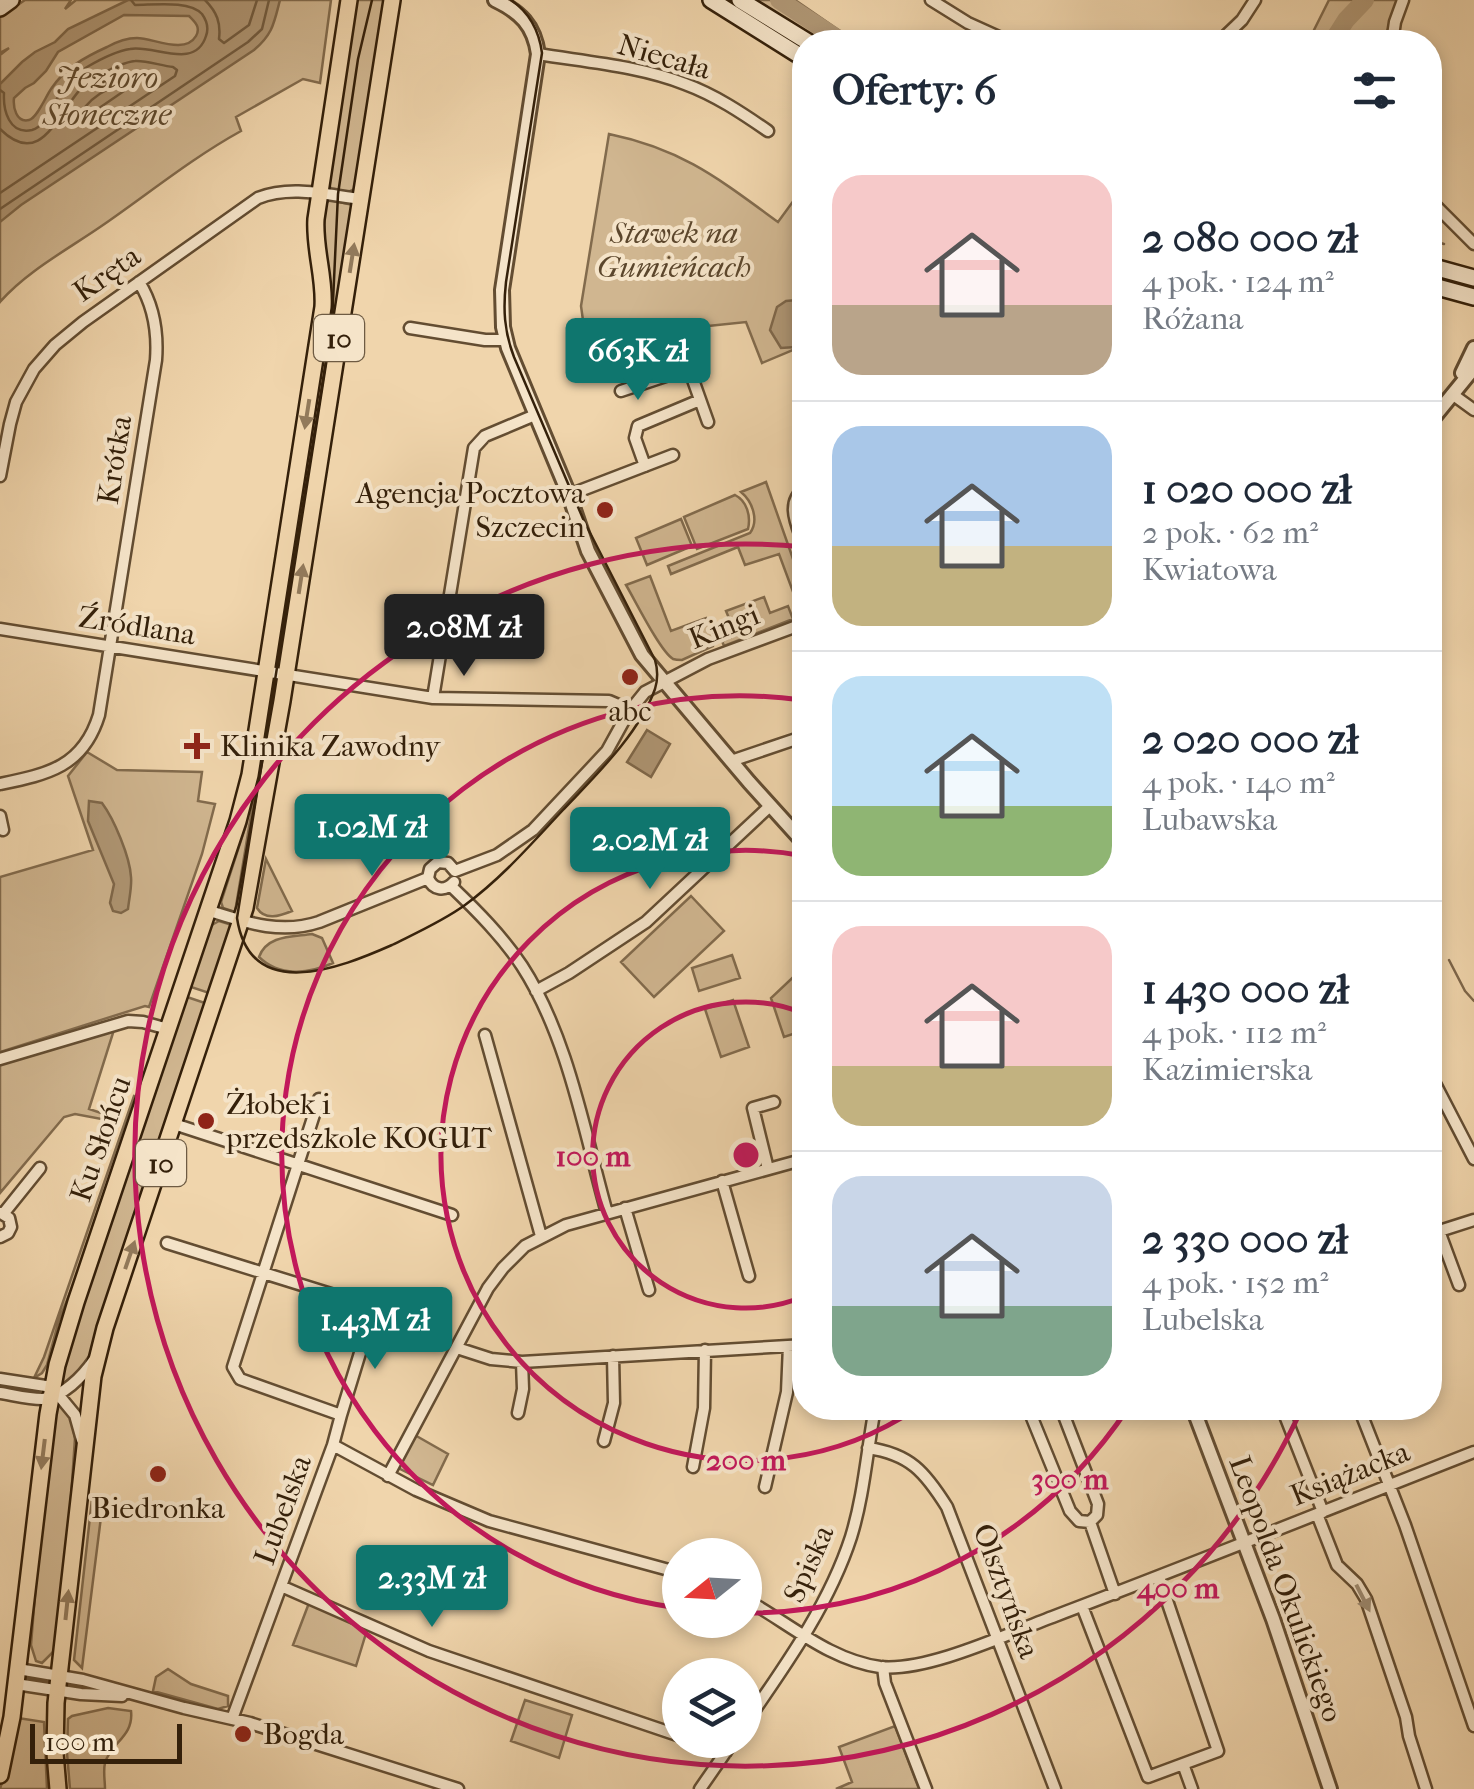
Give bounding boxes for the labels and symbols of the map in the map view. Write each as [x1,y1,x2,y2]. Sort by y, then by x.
street label: Niecała [613,27,716,87]
water label: Jezioro Słoneczne [42,59,172,133]
park label: Stawek na Gumieńcach [597,216,751,285]
street label: Kręta [67,238,148,310]
one-way arrow [345,241,360,273]
road number: 10 [314,315,364,361]
pin: 663K zł [546,318,730,403]
one-way arrow [299,399,314,431]
street label: Krótka [91,412,139,507]
place label: Agencja Pocztowa Szczecin [355,476,586,545]
marker: Agencja Pocztowa Szczecin [594,499,616,521]
one-way arrow [294,562,309,594]
pin: 2.08M zł [361,594,567,679]
street label: Kingi [684,597,765,657]
street label: Źródlana [76,599,199,653]
marker: abc [619,666,641,688]
place label: abc [609,694,651,729]
place label: Klinika Zawodny [220,729,441,764]
marker: Klinika Zawodny [184,733,210,759]
pin: 1.02M zł [269,794,475,879]
pin: 2.02M zł [547,807,753,892]
street label: Ku Słońcu [63,1072,139,1206]
place label: Żłobek i przedszkole KOGUT [225,1087,492,1156]
marker: Żłobek i przedszkole KOGUT [195,1110,217,1132]
centre of rings [728,1137,764,1173]
text: 100 m [555,1139,632,1174]
road number: 10 [136,1140,186,1186]
one-way arrow [123,1239,138,1269]
pin: 1.43M zł [272,1287,478,1372]
street label: Książacka [1285,1434,1416,1514]
one-way arrow [35,1439,51,1471]
text: 200 m [706,1443,787,1478]
street label: Lubelska [247,1449,319,1570]
street label: Leopolda Okulickiego [1222,1451,1350,1727]
text: 300 m [1032,1462,1109,1497]
marker: Biedronka [147,1463,169,1485]
place label: Biedronka [91,1491,226,1526]
street label: Spiska [777,1519,842,1608]
street label: Olsztyńska [965,1519,1047,1664]
north arrow [662,1538,762,1638]
pin: 2.33M zł [329,1545,535,1630]
text: 400 m [1136,1571,1220,1607]
one-way arrow [1354,1583,1371,1612]
one-way arrow [59,1588,75,1620]
place label: Bogda [263,1717,345,1752]
scale bar [30,1719,182,1764]
marker: Bogda [232,1723,254,1745]

